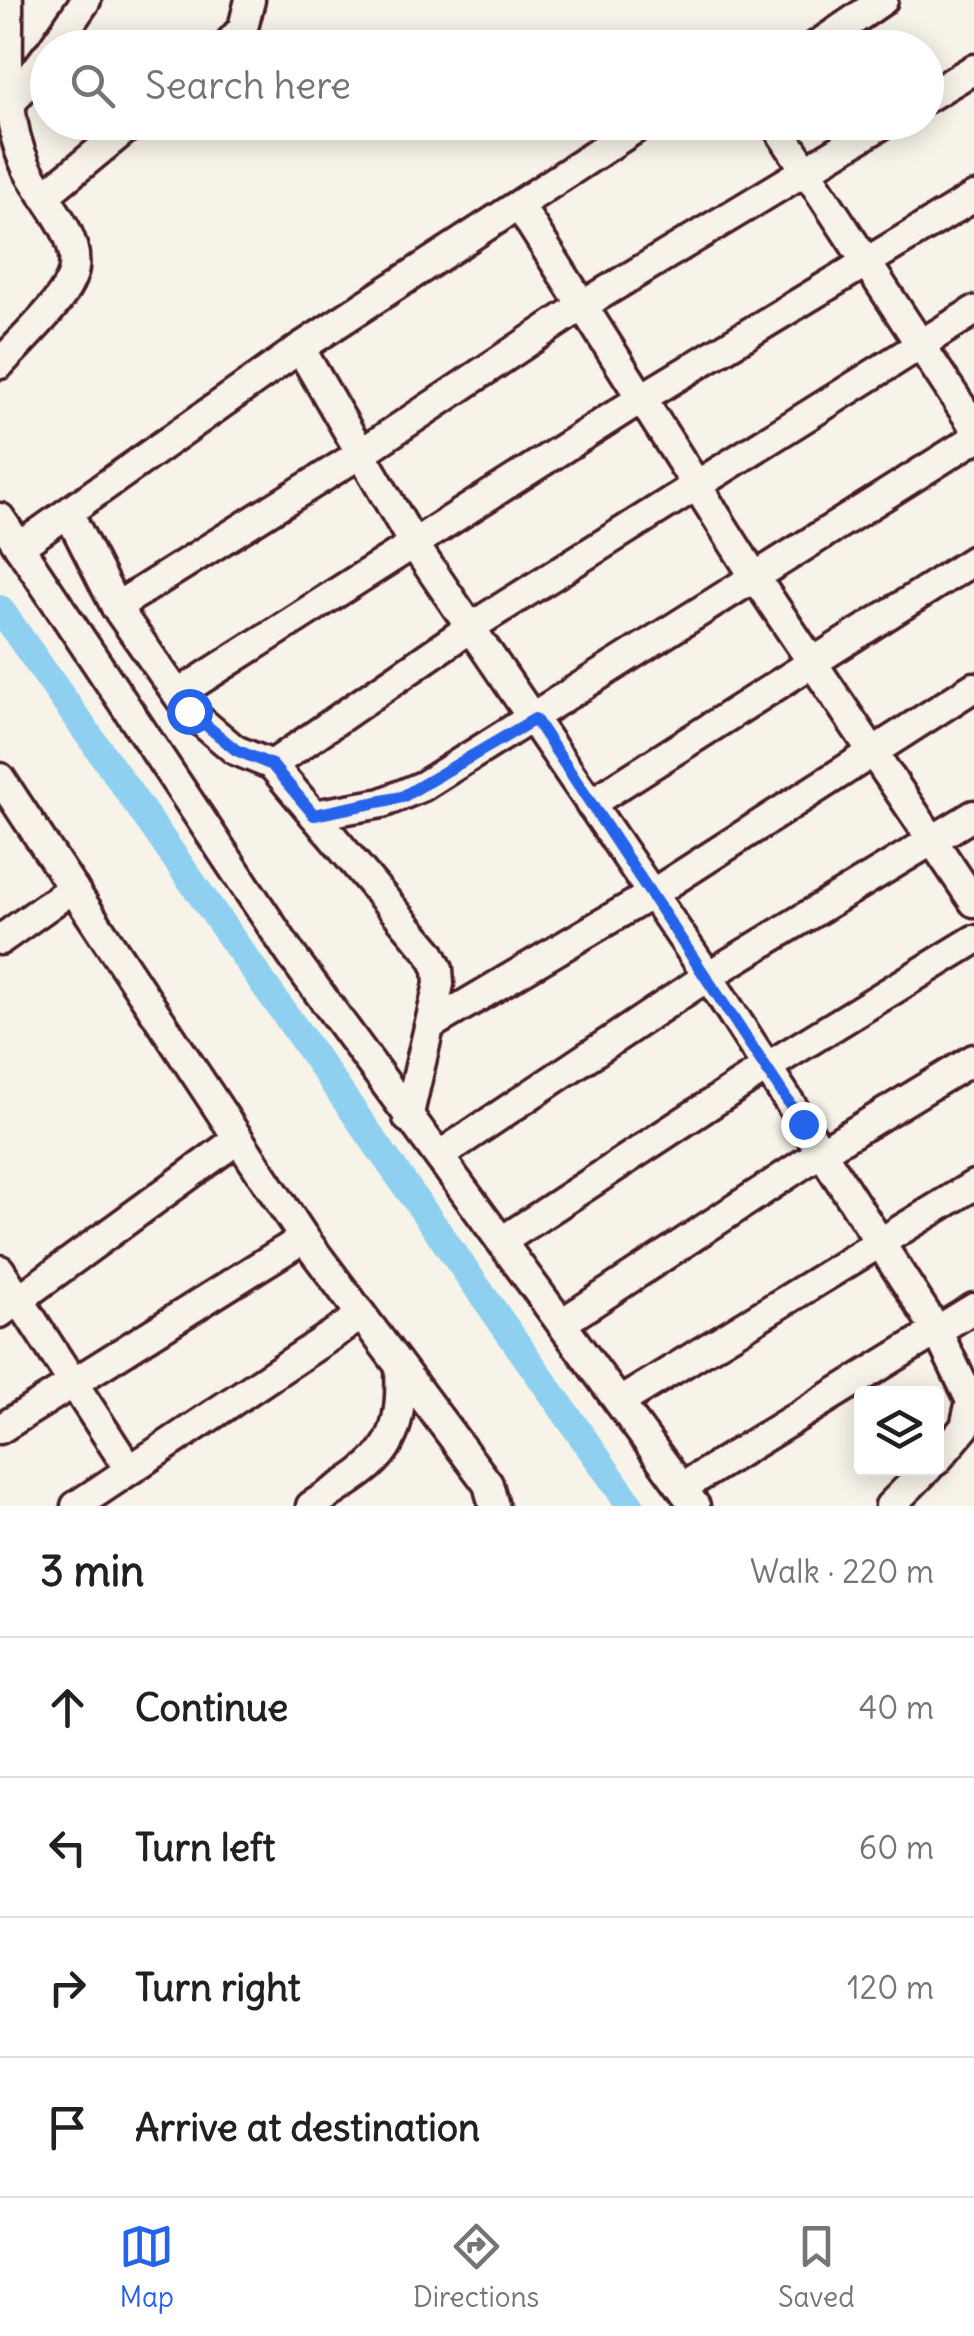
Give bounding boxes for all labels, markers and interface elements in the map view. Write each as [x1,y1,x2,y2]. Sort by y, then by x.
search box [30,30,944,140]
icon: search [65,58,120,113]
text: Search here [145,62,351,109]
route start [167,689,213,735]
route end [781,1102,827,1148]
map controls [854,1386,944,1476]
button: layers [854,1386,944,1476]
text: 3 min [40,1545,144,1597]
text: Walk · 220 m [750,1551,934,1592]
icon: ahead [40,1680,95,1735]
text: Continue [135,1684,288,1731]
text: 40 m [859,1687,934,1728]
icon: left [40,1820,95,1875]
text: Turn left [135,1824,275,1871]
text: 60 m [859,1827,934,1868]
icon: right [40,1960,95,2015]
text: Turn right [135,1964,301,2011]
text: 120 m [847,1967,934,2008]
icon: arrive [40,2100,95,2155]
text: Arrive at destination [135,2104,480,2151]
tab: Map [119,2219,174,2315]
tab: Directions [413,2219,539,2315]
tab: Saved [778,2219,855,2315]

